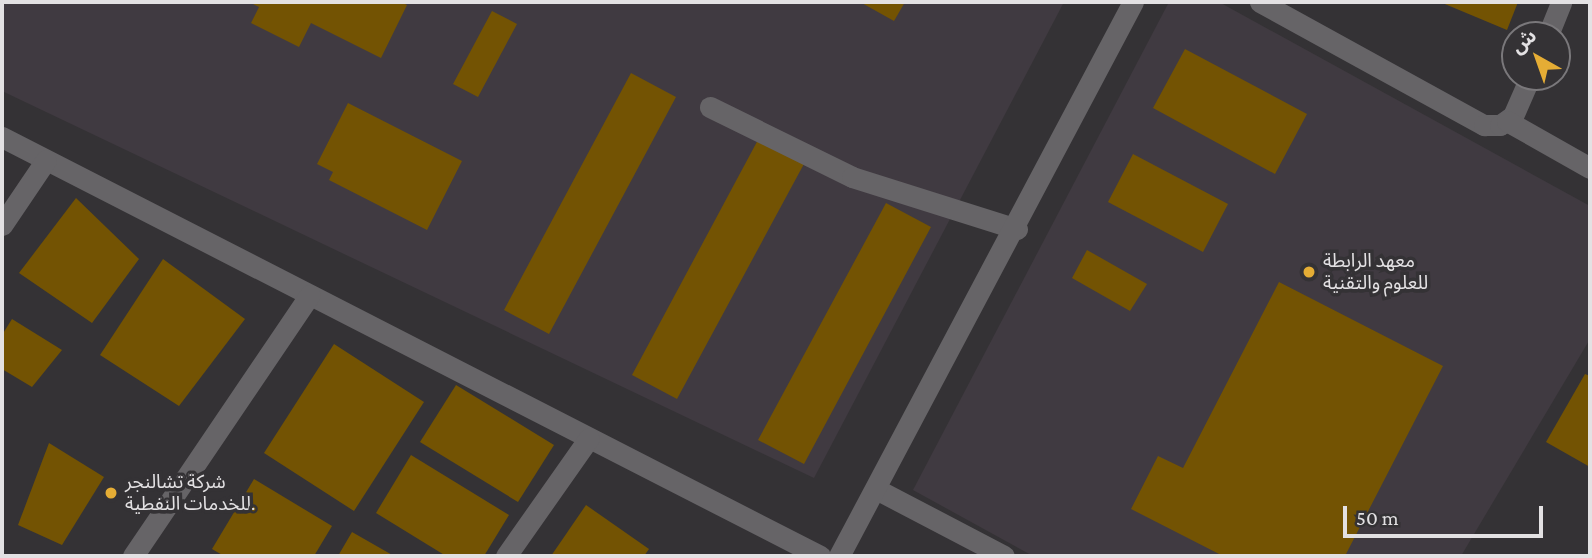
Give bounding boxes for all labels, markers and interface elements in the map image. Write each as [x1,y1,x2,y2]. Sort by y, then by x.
north arrow [1501,21,1571,91]
text: ش [1507,25,1540,57]
place label: معهد الرابطة للعلوم والتقنية [1323,250,1428,294]
marker: معهد الرابطة للعلوم والتقنية [1301,264,1317,280]
place label: شركة تشالنجر للخدمات النفطية. [125,471,255,515]
marker: شركة تشالنجر للخدمات النفطية. [103,485,119,501]
scale bar [1347,491,1546,536]
text: 50 m [1356,506,1399,530]

